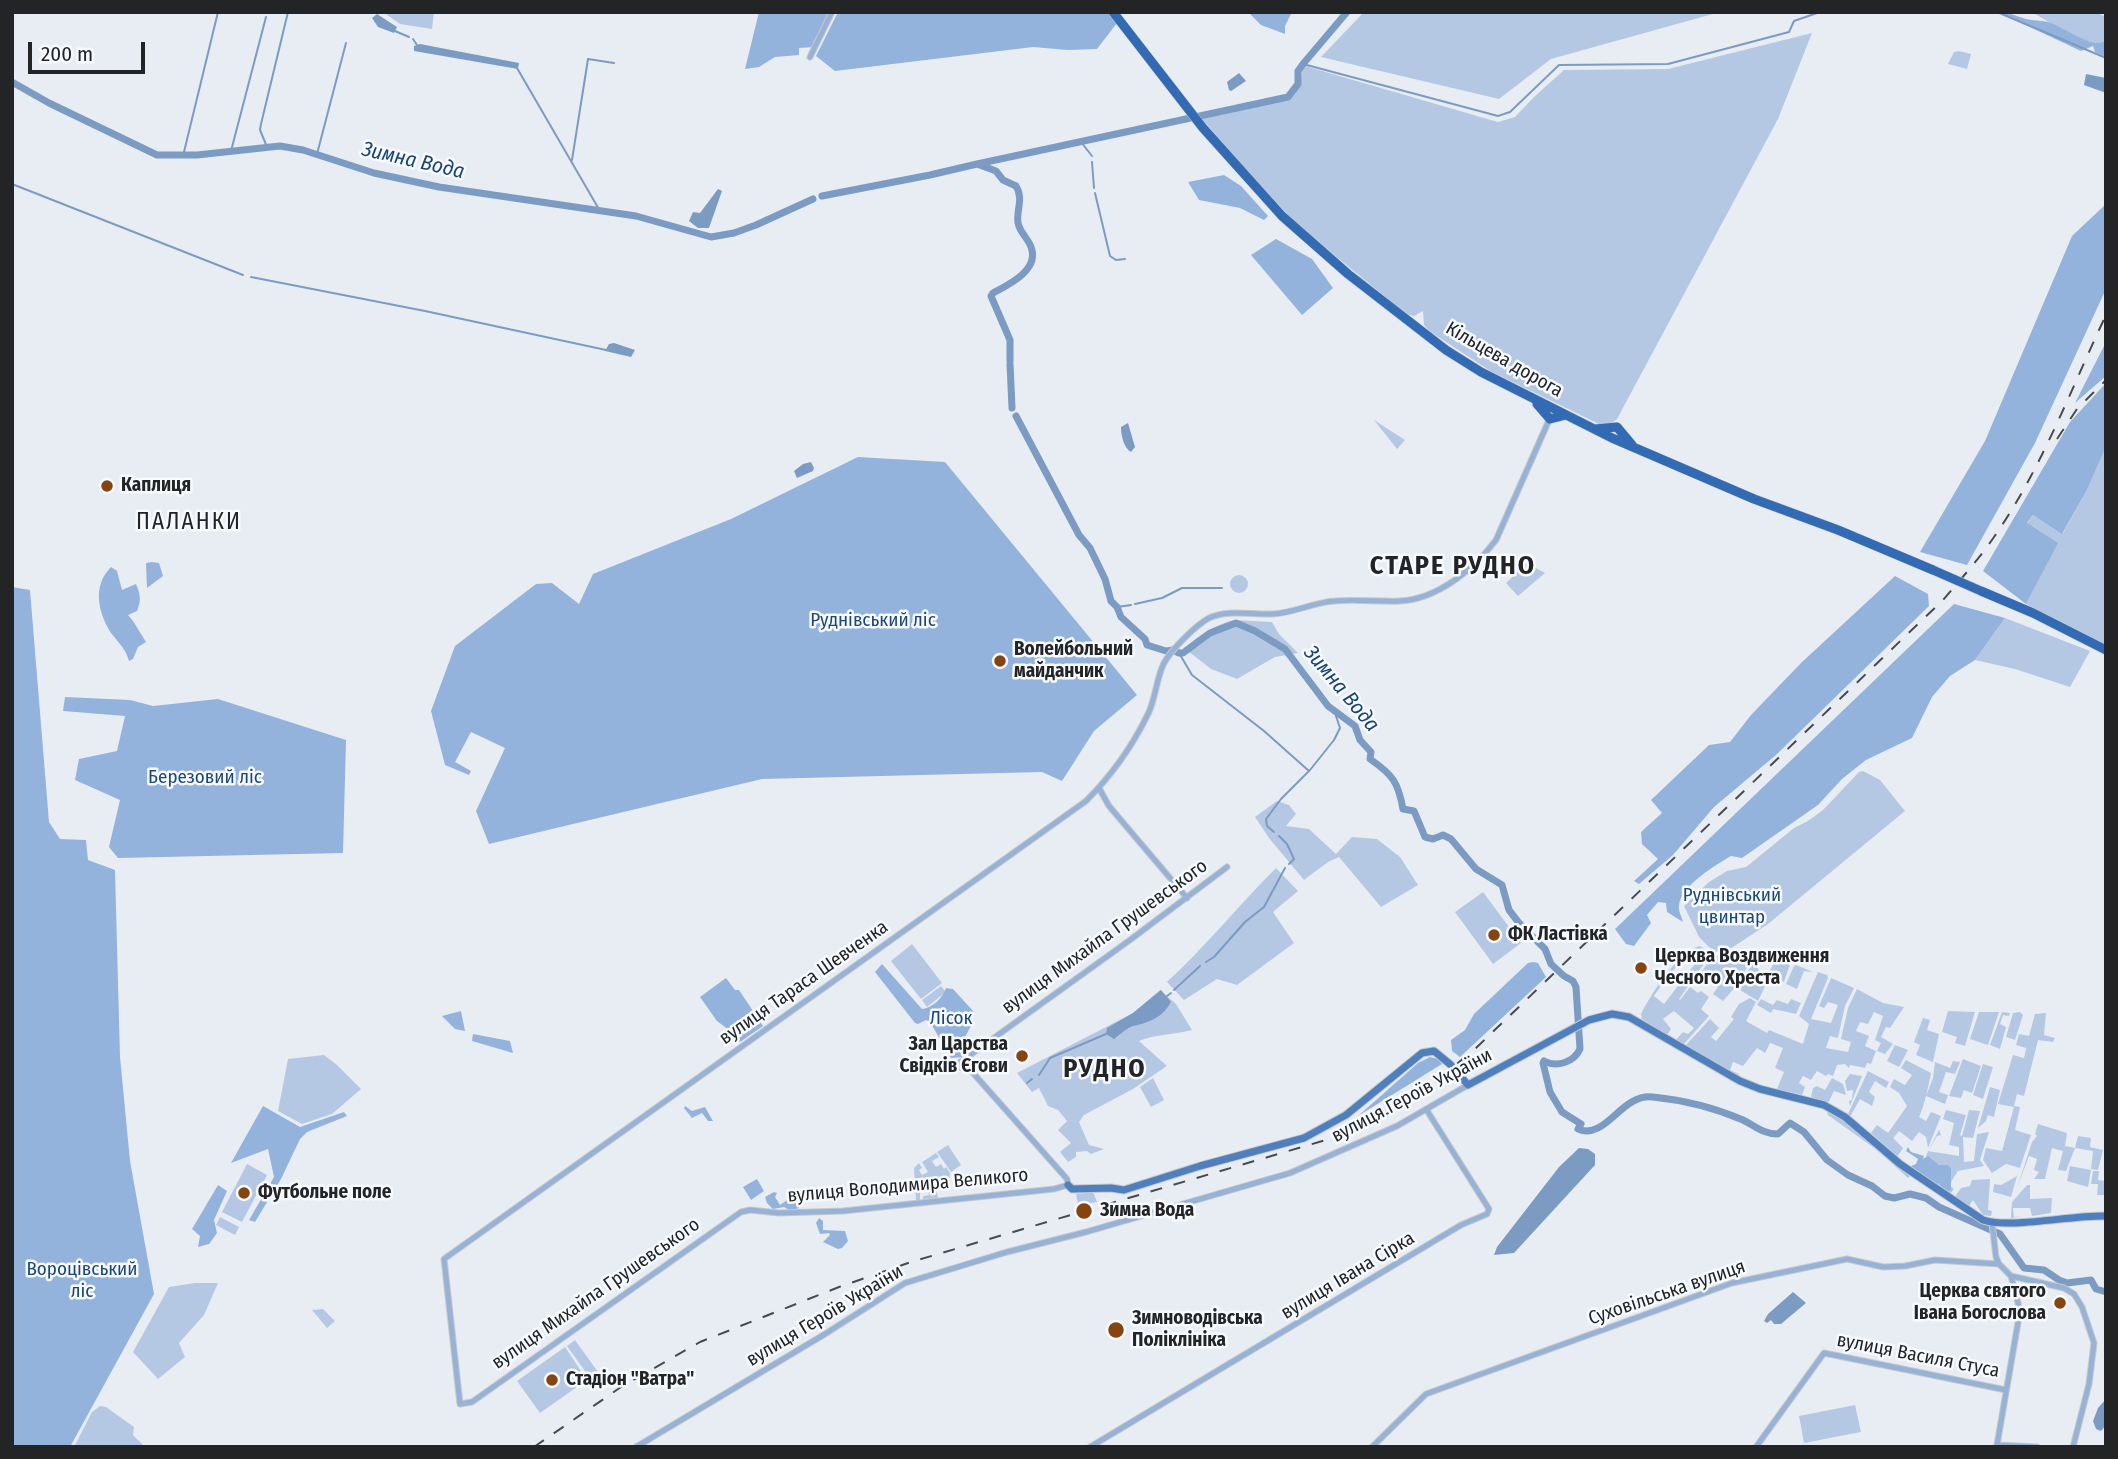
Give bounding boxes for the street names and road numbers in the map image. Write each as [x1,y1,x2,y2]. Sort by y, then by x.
street label: Кільцева дорога [1441,317,1567,403]
street label: вулиця Михайла Грушевського [998,855,1212,1019]
street label: вулиця Тараса Шевченка [715,916,893,1050]
street label: вулиця Героїв України [1328,1044,1496,1148]
street label: вулиця Володимира Великого [787,1164,1029,1208]
street label: вулиця Михайла Грушевського [488,1213,704,1375]
street label: вулиця Івана Сірка [1277,1227,1419,1325]
street label: Суховільська вулиця [1585,1255,1749,1331]
street label: вулиця Героїв України [743,1260,907,1372]
street label: вулиця Василя Стуса [1835,1329,2001,1383]

